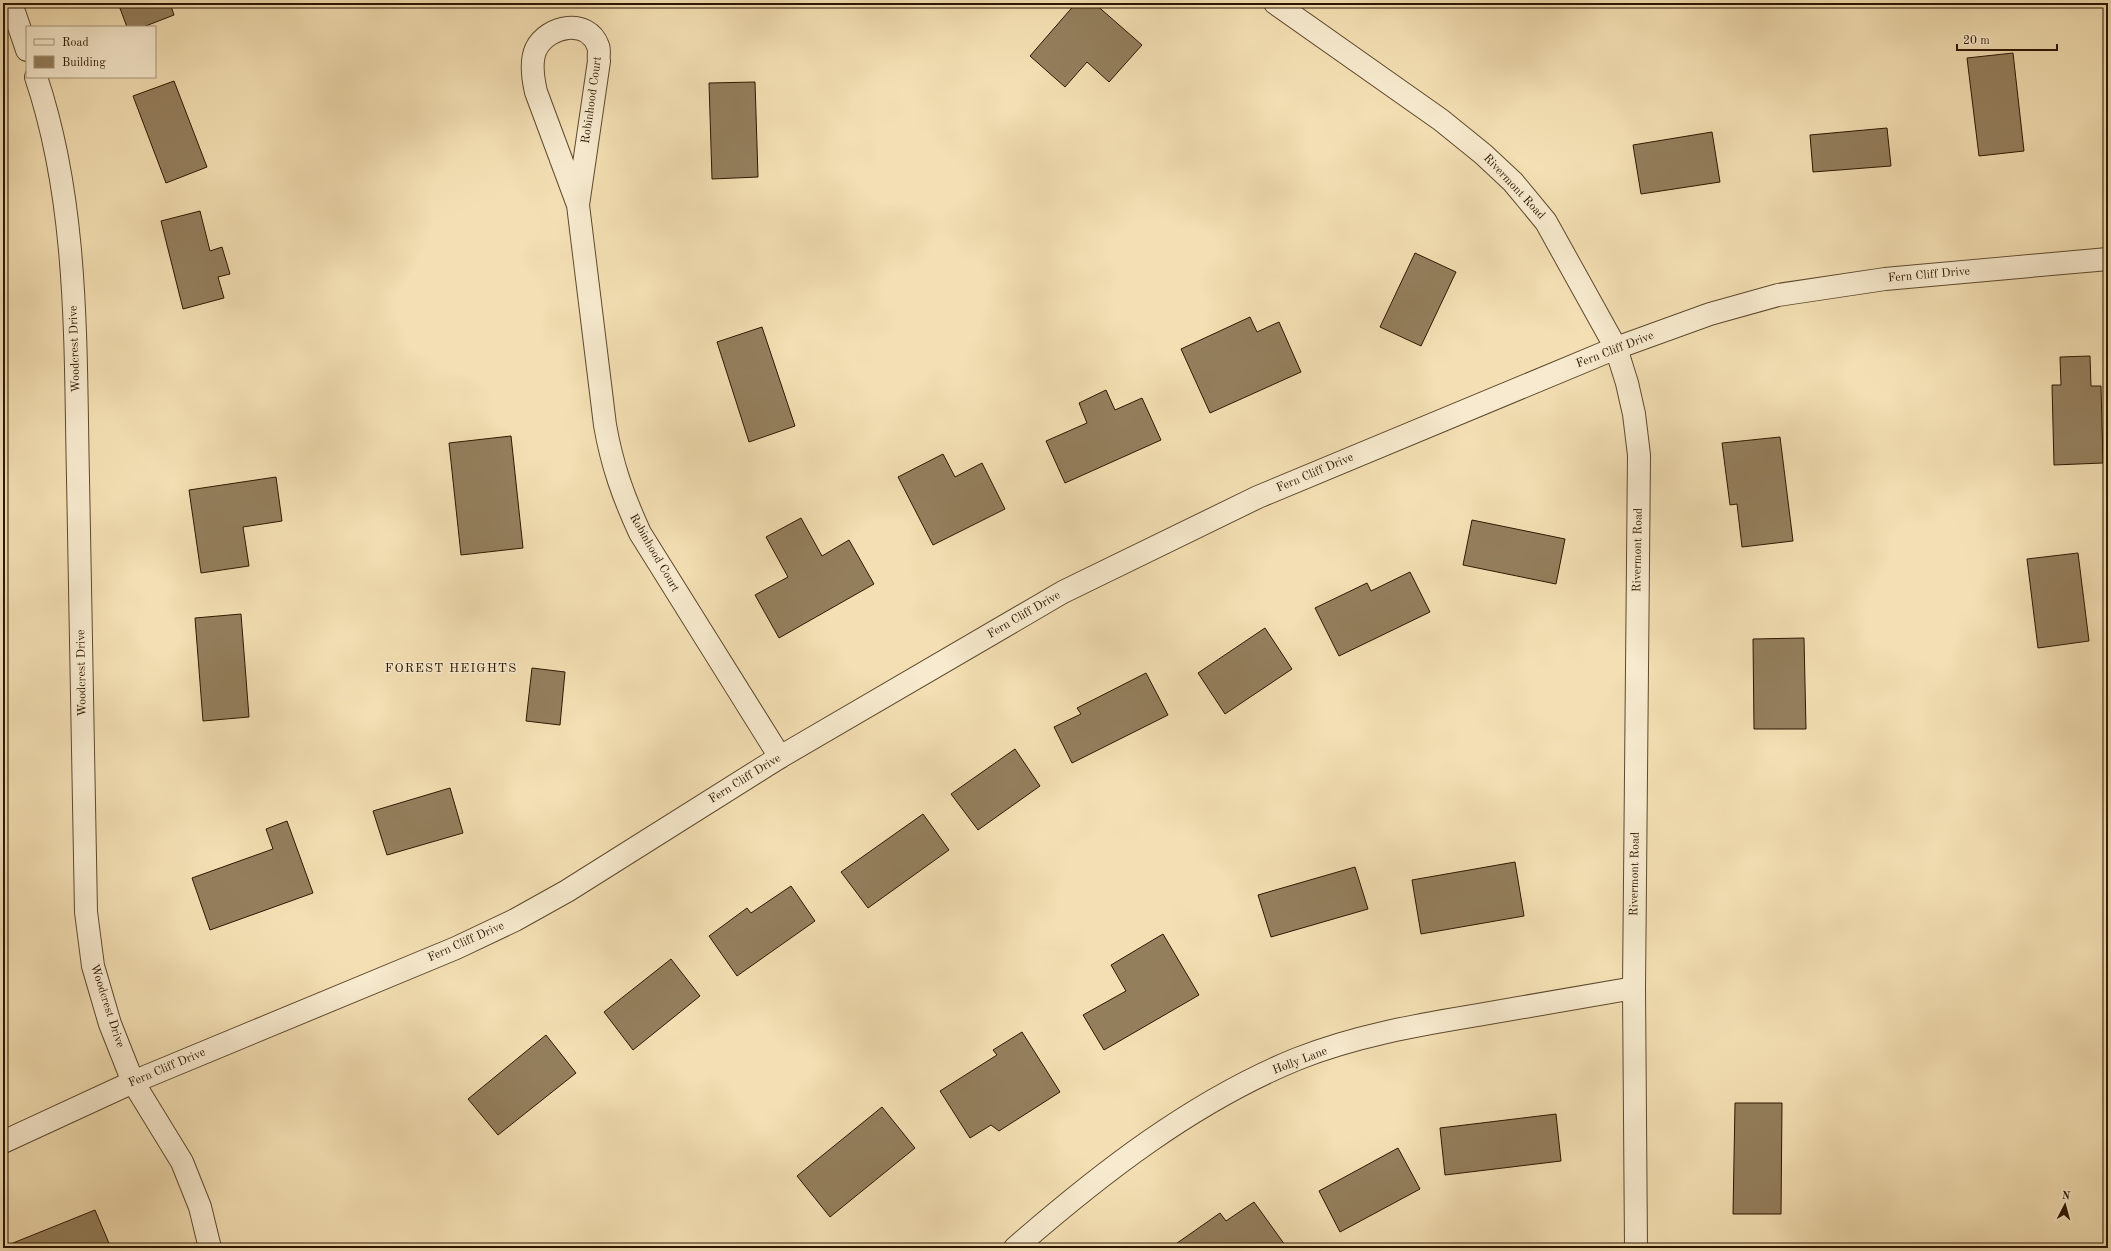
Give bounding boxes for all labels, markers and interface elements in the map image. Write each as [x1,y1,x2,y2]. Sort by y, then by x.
legend [26,26,156,78]
scale bar [1957,26,2057,52]
text: 20 m [1963,35,1990,47]
text: Road [62,37,89,49]
street label: Robinhood Court [580,56,604,144]
text: Building [62,57,106,69]
street label: Rivermont Road [1481,152,1547,222]
street label: Fern Cliff Drive [1888,265,1971,285]
street label: Woodcrest Drive [67,305,83,393]
street label: Fern Cliff Drive [1575,330,1656,370]
street label: Fern Cliff Drive [1275,451,1356,495]
street label: Rivermont Road [1631,508,1645,592]
street label: Robinhood Court [627,512,681,594]
street label: Fern Cliff Drive [985,589,1063,641]
street label: Woodcrest Drive [75,629,89,717]
district label: FOREST HEIGHTS [385,662,517,675]
street label: Fern Cliff Drive [707,752,783,806]
street label: Rivermont Road [1628,832,1642,916]
street label: Fern Cliff Drive [426,920,506,964]
street label: Woodcrest Drive [88,963,126,1050]
street label: Holly Lane [1271,1045,1329,1077]
street label: Fern Cliff Drive [127,1046,208,1090]
north arrow [2045,1185,2085,1225]
text: N [2061,1191,2071,1203]

